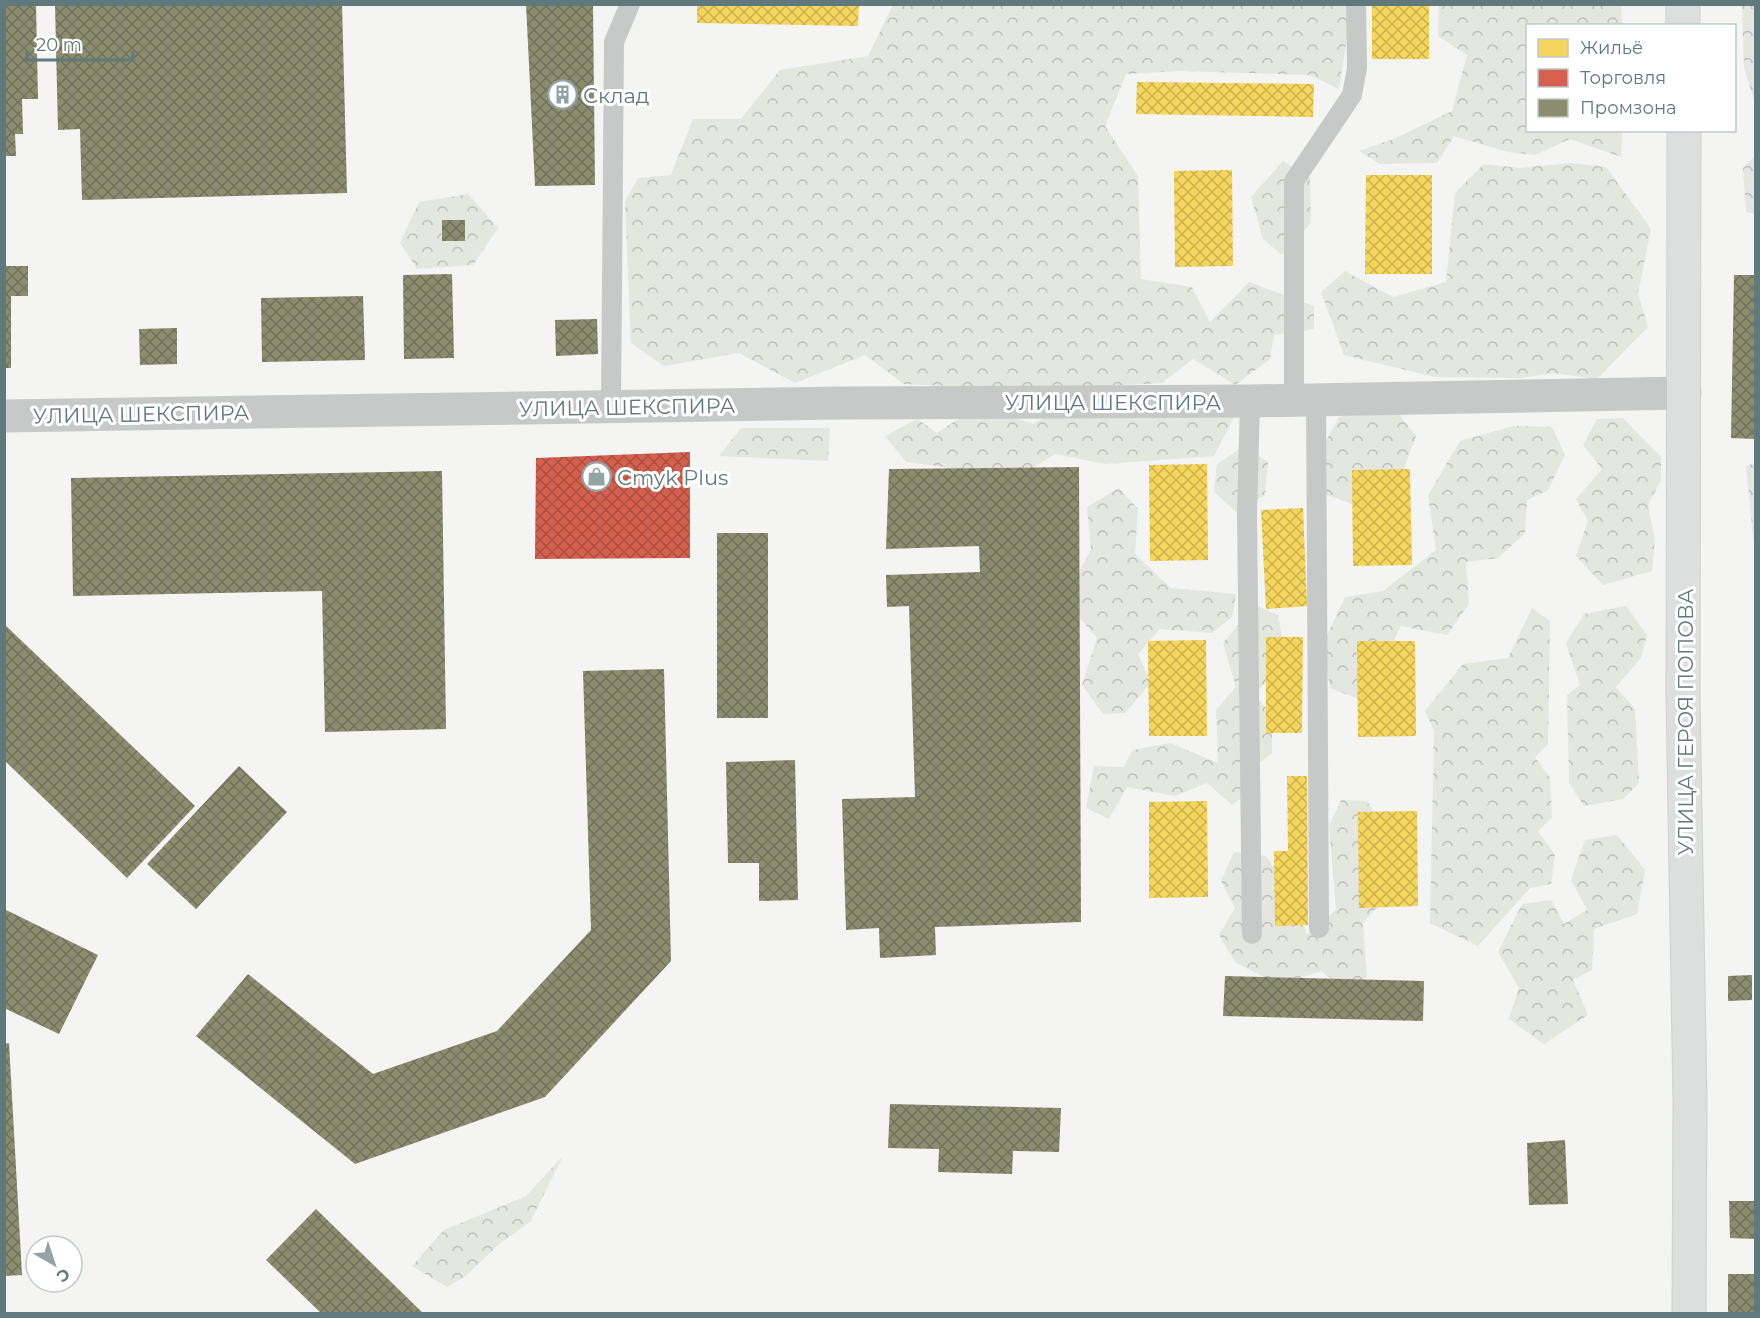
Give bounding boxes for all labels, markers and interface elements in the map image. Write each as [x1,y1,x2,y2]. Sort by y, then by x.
scale bar [27,24,134,62]
legend [1526,24,1736,132]
text: 20 m [36,34,82,56]
text: Жильё [1580,37,1643,59]
text: Торговля [1580,67,1666,89]
building icon: Склад [546,79,578,111]
place label: Склад [583,83,649,108]
text: Промзона [1580,97,1677,119]
street label: УЛИЦА ШЕКСПИРА [1005,390,1222,415]
street label: УЛИЦА ШЕКСПИРА [519,393,736,421]
street label: УЛИЦА ШЕКСПИРА [33,400,250,428]
shop icon: Cmyk Plus [580,461,612,493]
place label: Cmyk Plus [617,465,728,490]
street label: УЛИЦА ГЕРОЯ ПОПОВА [1673,588,1698,855]
north arrow [24,1234,84,1294]
text: С [52,1264,74,1287]

